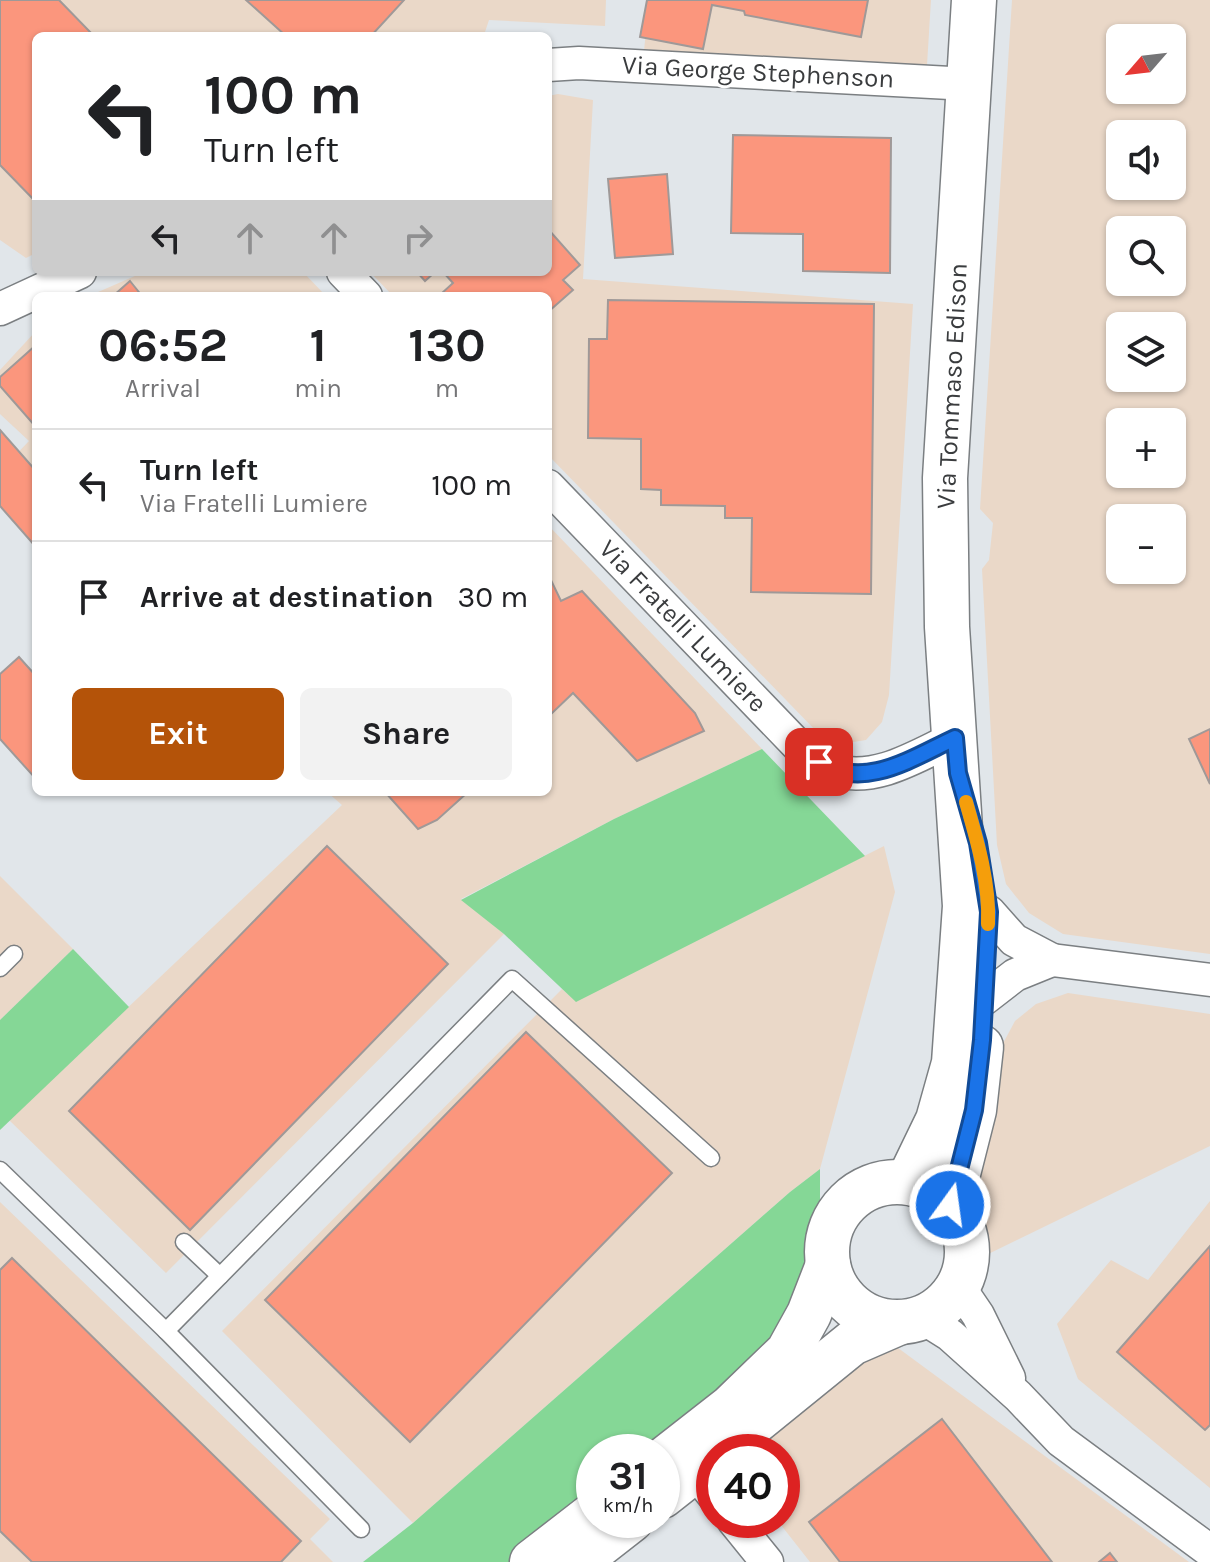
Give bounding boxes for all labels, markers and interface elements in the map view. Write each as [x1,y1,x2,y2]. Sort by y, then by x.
north arrow [1106,24,1186,104]
map controls [1106,24,1186,584]
street label: Via George Stephenson [621,49,895,95]
text: 100 m [204,62,362,127]
icon: left [72,64,176,168]
button: sound [1106,120,1186,200]
text: Turn left [204,129,339,171]
icon: left [144,216,188,260]
icon: ahead [228,216,272,260]
icon: ahead [312,216,356,260]
icon: right [396,216,440,260]
button: search [1106,216,1186,296]
street label: Via Tommaso Edison [930,262,974,510]
button: layers [1106,312,1186,392]
text: 06:52 [98,317,228,373]
text: 1 [309,317,327,373]
text: 130 [408,317,486,373]
text: Arrival [125,373,201,404]
text: min [294,373,342,404]
text: m [435,373,459,404]
button: + [1106,408,1186,488]
text: Turn left [140,452,258,488]
icon: left [72,463,116,507]
text: 100 m [431,467,512,503]
text: Via Fratelli Lumiere [140,488,368,519]
button: − [1106,504,1186,584]
street label: Via Fratelli Lumiere [593,533,773,719]
icon: arrive [72,575,116,619]
text: Arrive at destination [140,579,434,615]
text: 30 m [458,579,528,615]
button: Exit [72,688,284,780]
button: Share [300,688,512,780]
pin [785,728,853,796]
icon: arrive [797,740,841,784]
position arrow [908,1163,992,1247]
speed limit sign: 40 [696,1434,800,1538]
text: 31 [608,1452,648,1499]
text: km/h [603,1494,653,1517]

